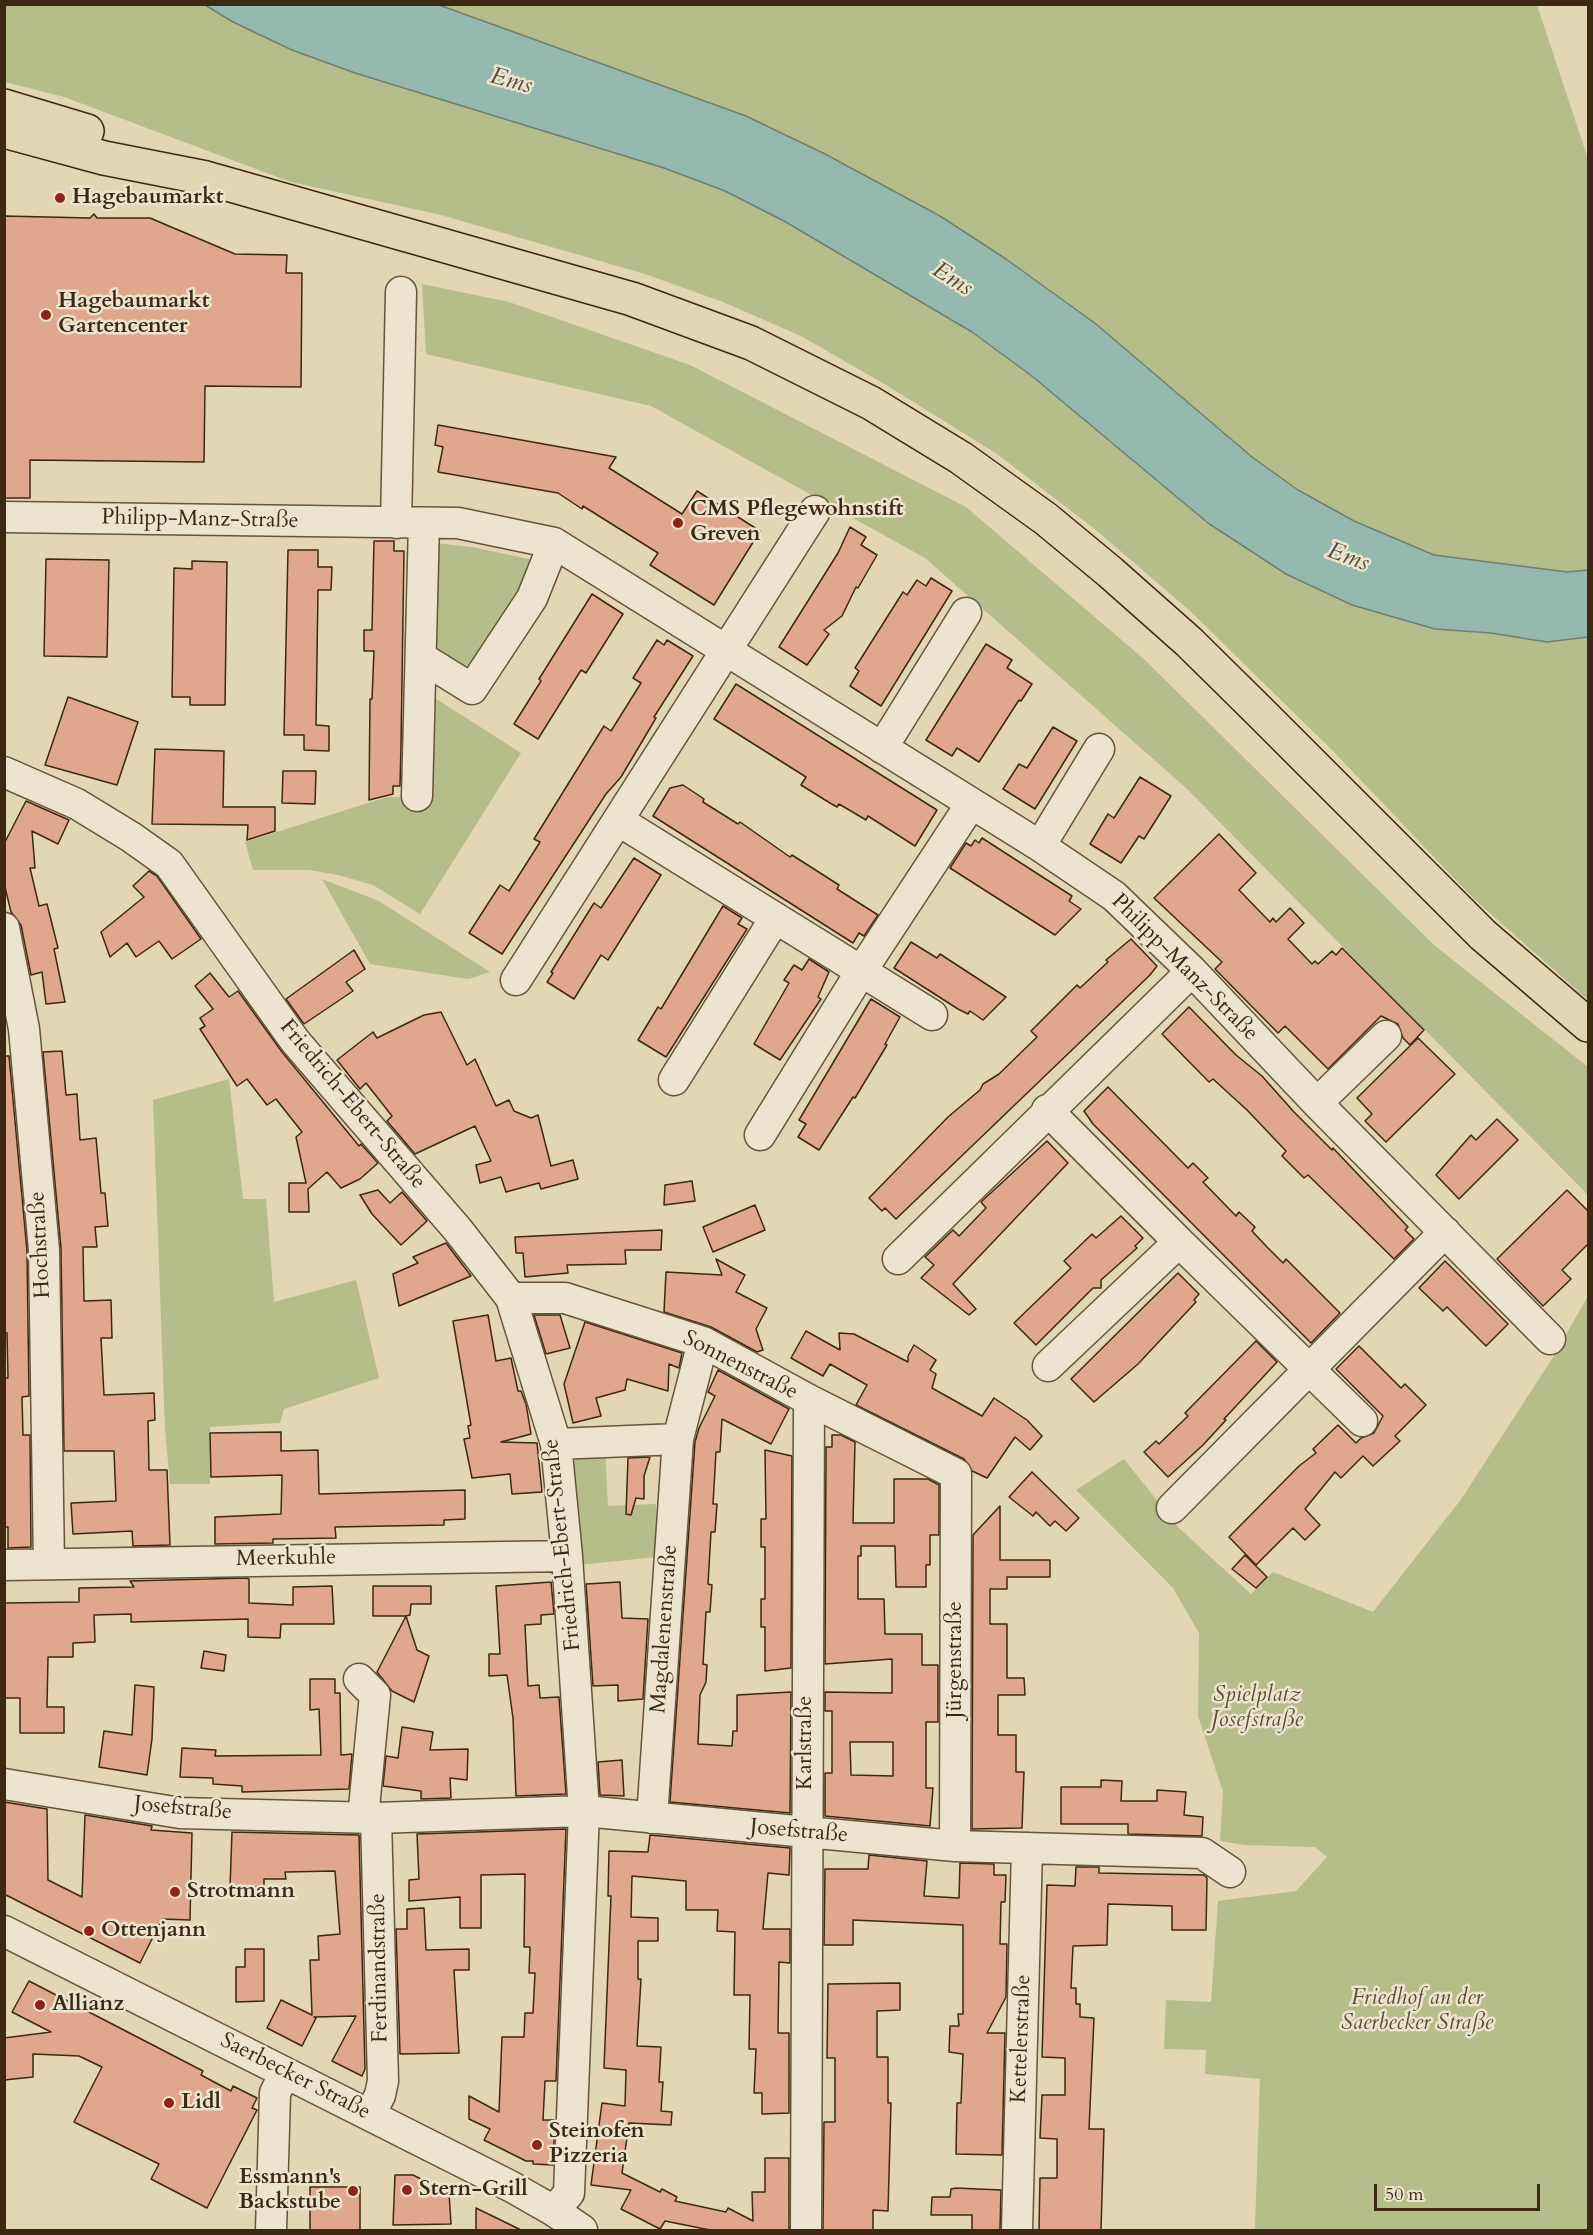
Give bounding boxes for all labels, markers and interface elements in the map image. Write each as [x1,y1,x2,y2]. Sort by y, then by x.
water label: Ems [487,63,535,101]
place label: Hagebaumarkt [72,185,223,211]
marker: Hagebaumarkt [53,191,67,205]
water label: Ems [926,257,978,303]
place label: Hagebaumarkt Gartencenter [58,289,209,340]
marker: Hagebaumarkt Gartencenter [39,308,53,322]
place label: CMS Pflegewohnstift Greven [690,497,904,548]
street label: Philipp-Manz-Straße [101,505,299,535]
marker: CMS Pflegewohnstift Greven [671,516,685,530]
water label: Ems [1323,537,1373,579]
street label: Philipp-Manz-Straße [1105,889,1263,1047]
street label: Friedrich-Ebert-Straße [273,1015,431,1195]
street label: Hochstraße [25,1191,57,1299]
street label: Sonnenstraße [678,1326,802,1406]
street label: Friedrich-Ebert-Straße [539,1438,587,1652]
street label: Magdalenenstraße [646,1544,684,1714]
street label: Meerkuhle [236,1545,336,1573]
street label: Jürgenstraße [943,1601,969,1719]
park label: Spielplatz Josefstraße [1211,1683,1303,1735]
street label: Karlstraße [793,1696,819,1790]
street label: Josefstraße [133,1792,233,1826]
street label: Josefstraße [749,1815,849,1849]
place label: Strotmann [187,1879,295,1905]
marker: Strotmann [168,1885,182,1899]
street label: Ferdinandstraße [365,1893,395,2043]
place label: Ottenjann [101,1918,206,1944]
marker: Ottenjann [82,1924,96,1938]
street label: Kettelerstraße [1007,1974,1037,2104]
park label: Friedhof an der Saerbecker Straße [1341,1986,1493,2038]
place label: Allianz [52,1992,124,2018]
marker: Allianz [33,1998,47,2012]
street label: Saerbecker Straße [216,2028,374,2126]
place label: Lidl [181,2090,221,2116]
marker: Lidl [162,2096,176,2110]
place label: Steinofen Pizzeria [549,2119,645,2170]
marker: Steinofen Pizzeria [530,2138,544,2152]
place label: Essmann's Backstube [238,2165,341,2216]
scale bar [1377,2172,1544,2210]
place label: Stern-Grill [419,2177,528,2203]
text: 50 m [1385,2182,1424,2207]
marker: Stern-Grill [400,2183,414,2197]
marker: Essmann's Backstube [346,2184,360,2198]

